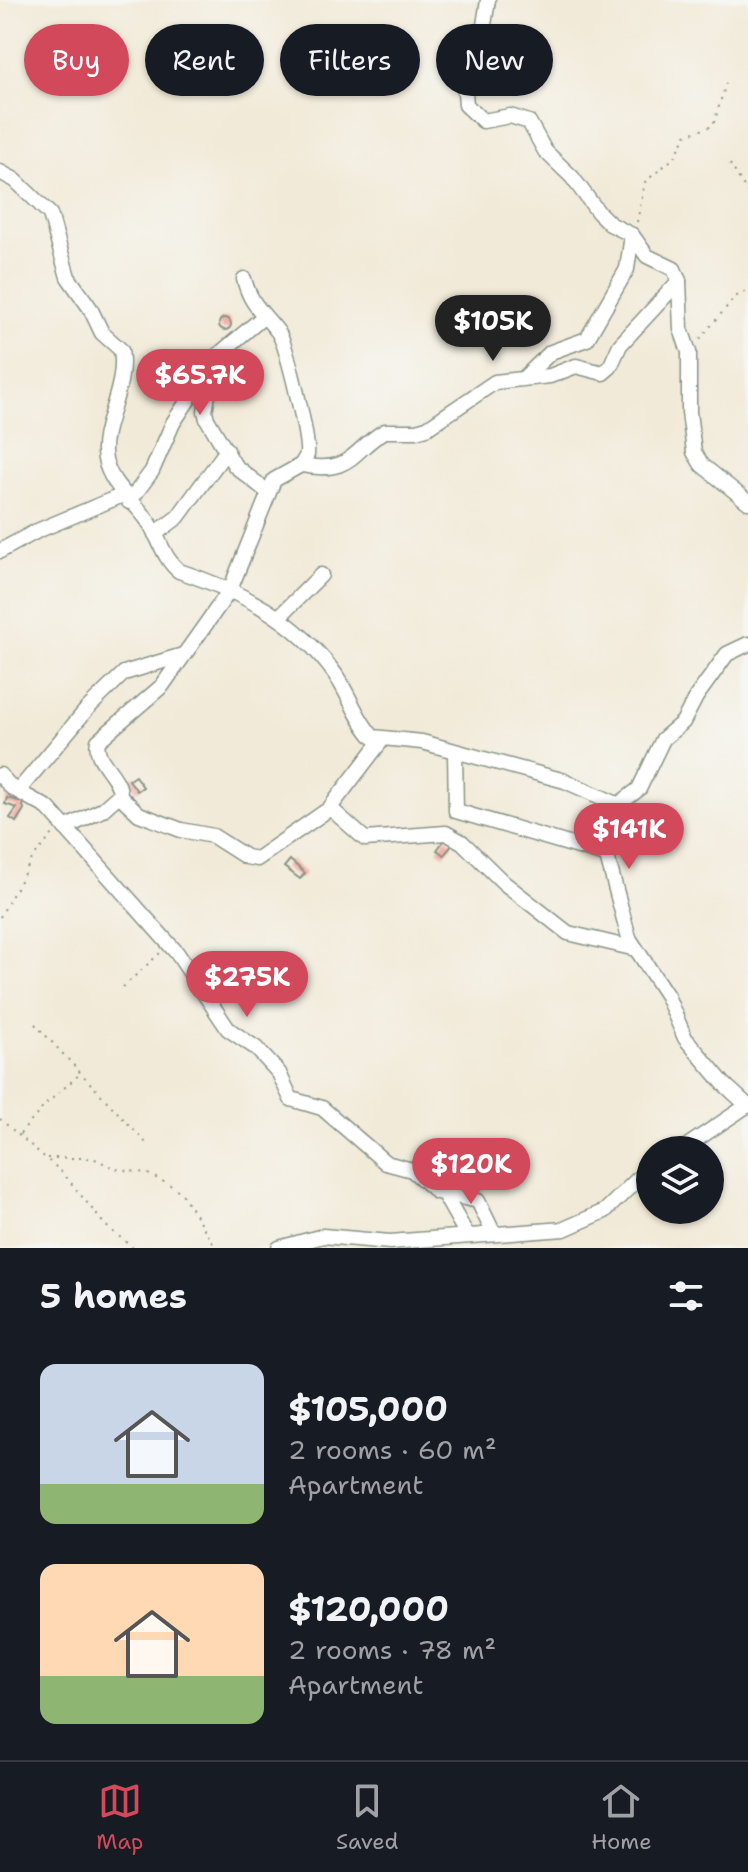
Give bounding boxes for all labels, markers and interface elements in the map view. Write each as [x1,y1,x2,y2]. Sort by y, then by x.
chip: Buy [24,24,129,96]
chip: Rent [145,24,264,96]
chip: Filters [280,24,420,96]
chip: New [436,24,553,96]
pin: $105K [437,295,549,363]
text: $105K [453,303,533,338]
pin: $65.7K [135,349,265,417]
text: $65.7K [154,357,246,392]
pin: $141K [573,803,685,871]
text: $141K [592,811,666,846]
pin: $275K [191,951,303,1019]
text: $275K [204,959,290,994]
map controls [636,1136,724,1224]
button: layers [636,1136,724,1224]
pin: $120K [415,1138,527,1206]
text: $120K [430,1146,512,1181]
text: 5 homes [40,1273,187,1319]
icon: filters [664,1274,708,1318]
text: $105,000 [288,1386,448,1432]
icon: home [104,1396,200,1492]
text: 2 rooms · 60 m² [288,1432,497,1467]
text: Apartment [288,1467,424,1502]
text: $120,000 [288,1586,449,1632]
icon: home [104,1596,200,1692]
text: 2 rooms · 78 m² [288,1632,496,1667]
text: Apartment [288,1667,424,1702]
tab: Map [96,1779,143,1856]
tab: Saved [336,1779,399,1856]
tab: Home [591,1779,652,1856]

